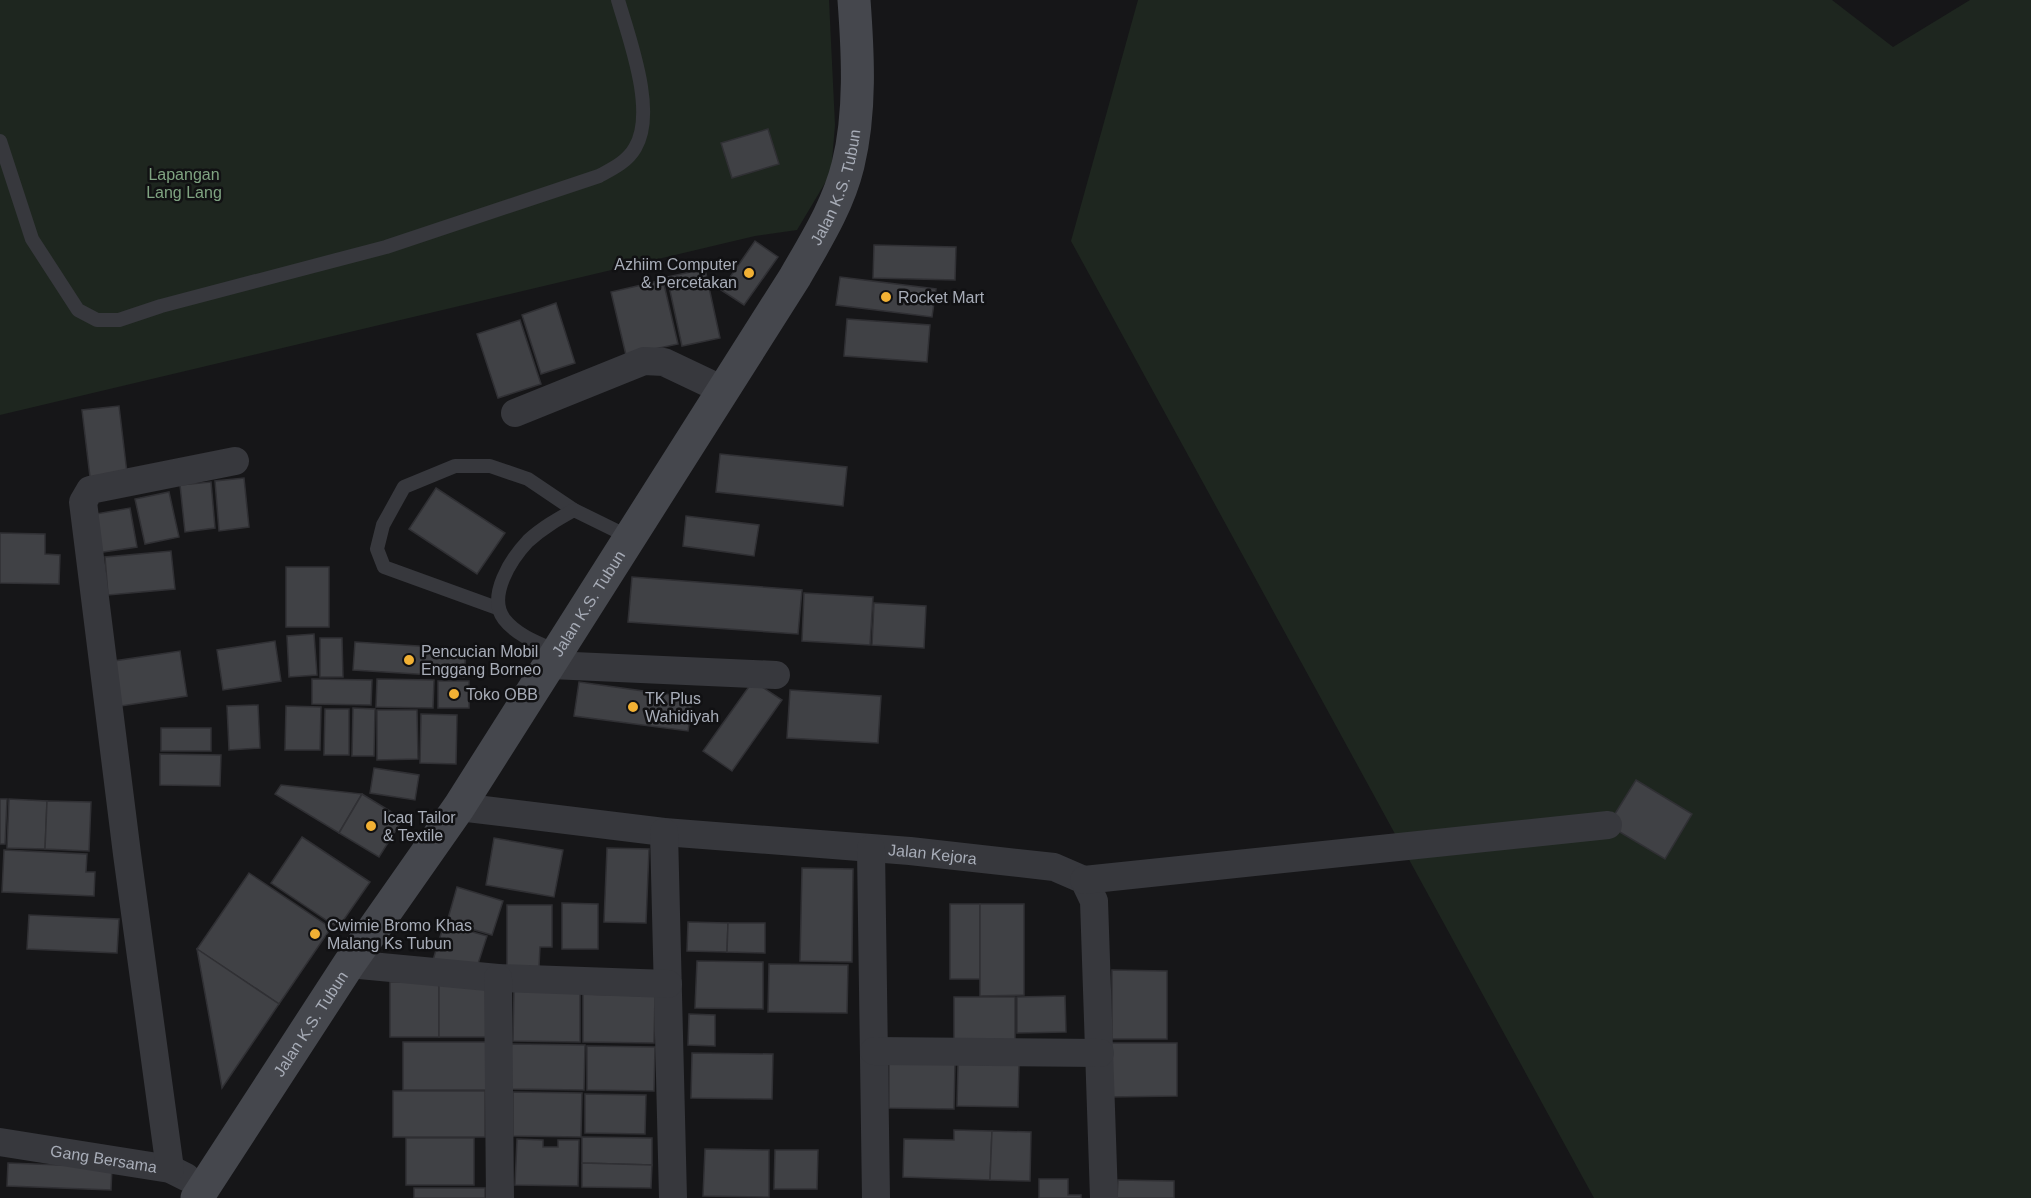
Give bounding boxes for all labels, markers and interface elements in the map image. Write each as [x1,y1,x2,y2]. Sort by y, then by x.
street label: Jalan K.S. Tubun [807,128,863,248]
park label: Lapangan Lang Lang [146,166,222,201]
place label: Azhiim Computer & Percetakan [614,256,738,291]
marker: Azhiim Computer & Percetakan [742,266,756,280]
place label: Rocket Mart [898,289,985,306]
marker: Rocket Mart [879,290,893,304]
street label: Jalan K.S. Tubun [548,547,628,659]
place label: Pencucian Mobil Enggang Borneo [421,643,541,678]
marker: Pencucian Mobil Enggang Borneo [402,653,416,667]
place label: Toko OBB [466,686,538,703]
marker: Toko OBB [447,687,461,701]
place label: TK Plus Wahidiyah [645,690,719,725]
marker: TK Plus Wahidiyah [626,700,640,714]
place label: Icaq Tailor & Textile [383,809,456,844]
marker: Icaq Tailor & Textile [364,819,378,833]
street label: Jalan Kejora [888,841,978,867]
place label: Cwimie Bromo Khas Malang Ks Tubun [327,917,472,952]
marker: Cwimie Bromo Khas Malang Ks Tubun [308,927,322,941]
street label: Jalan K.S. Tubun [270,968,351,1079]
street label: Gang Bersama [49,1142,158,1175]

